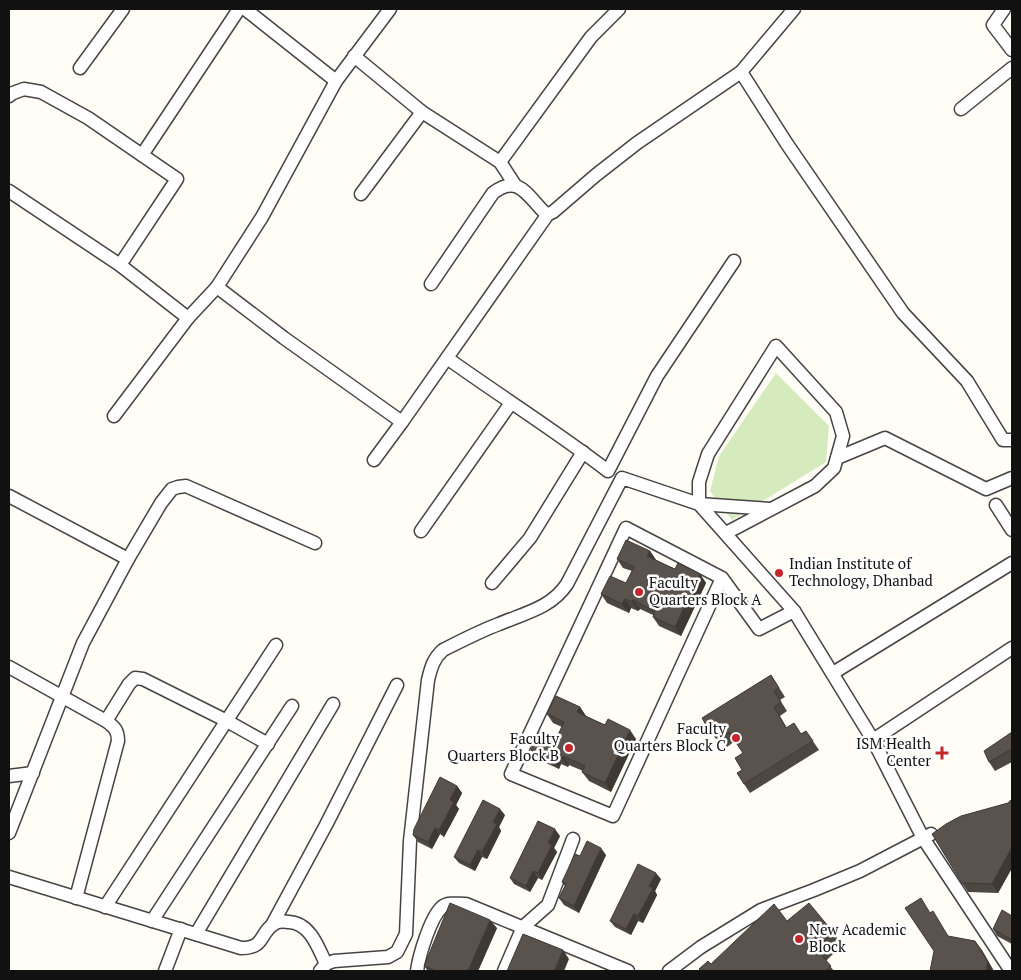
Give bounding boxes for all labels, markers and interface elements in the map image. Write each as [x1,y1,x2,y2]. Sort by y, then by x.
place label: Indian Institute of Technology, Dhanbad [789,553,933,590]
marker: Indian Institute of Technology, Dhanbad [773,567,785,579]
place label: Faculty Quarters Block A [649,572,762,609]
marker: Faculty Quarters Block A [633,586,645,598]
place label: Faculty Quarters Block C [614,718,726,755]
place label: Faculty Quarters Block B [447,728,559,765]
marker: Faculty Quarters Block C [730,732,742,744]
place label: ISM Health Center [856,733,931,770]
marker: Faculty Quarters Block B [563,742,575,754]
marker: ISM Health Center [935,746,949,760]
place label: New Academic Block [809,919,906,956]
marker: New Academic Block [793,933,805,945]

